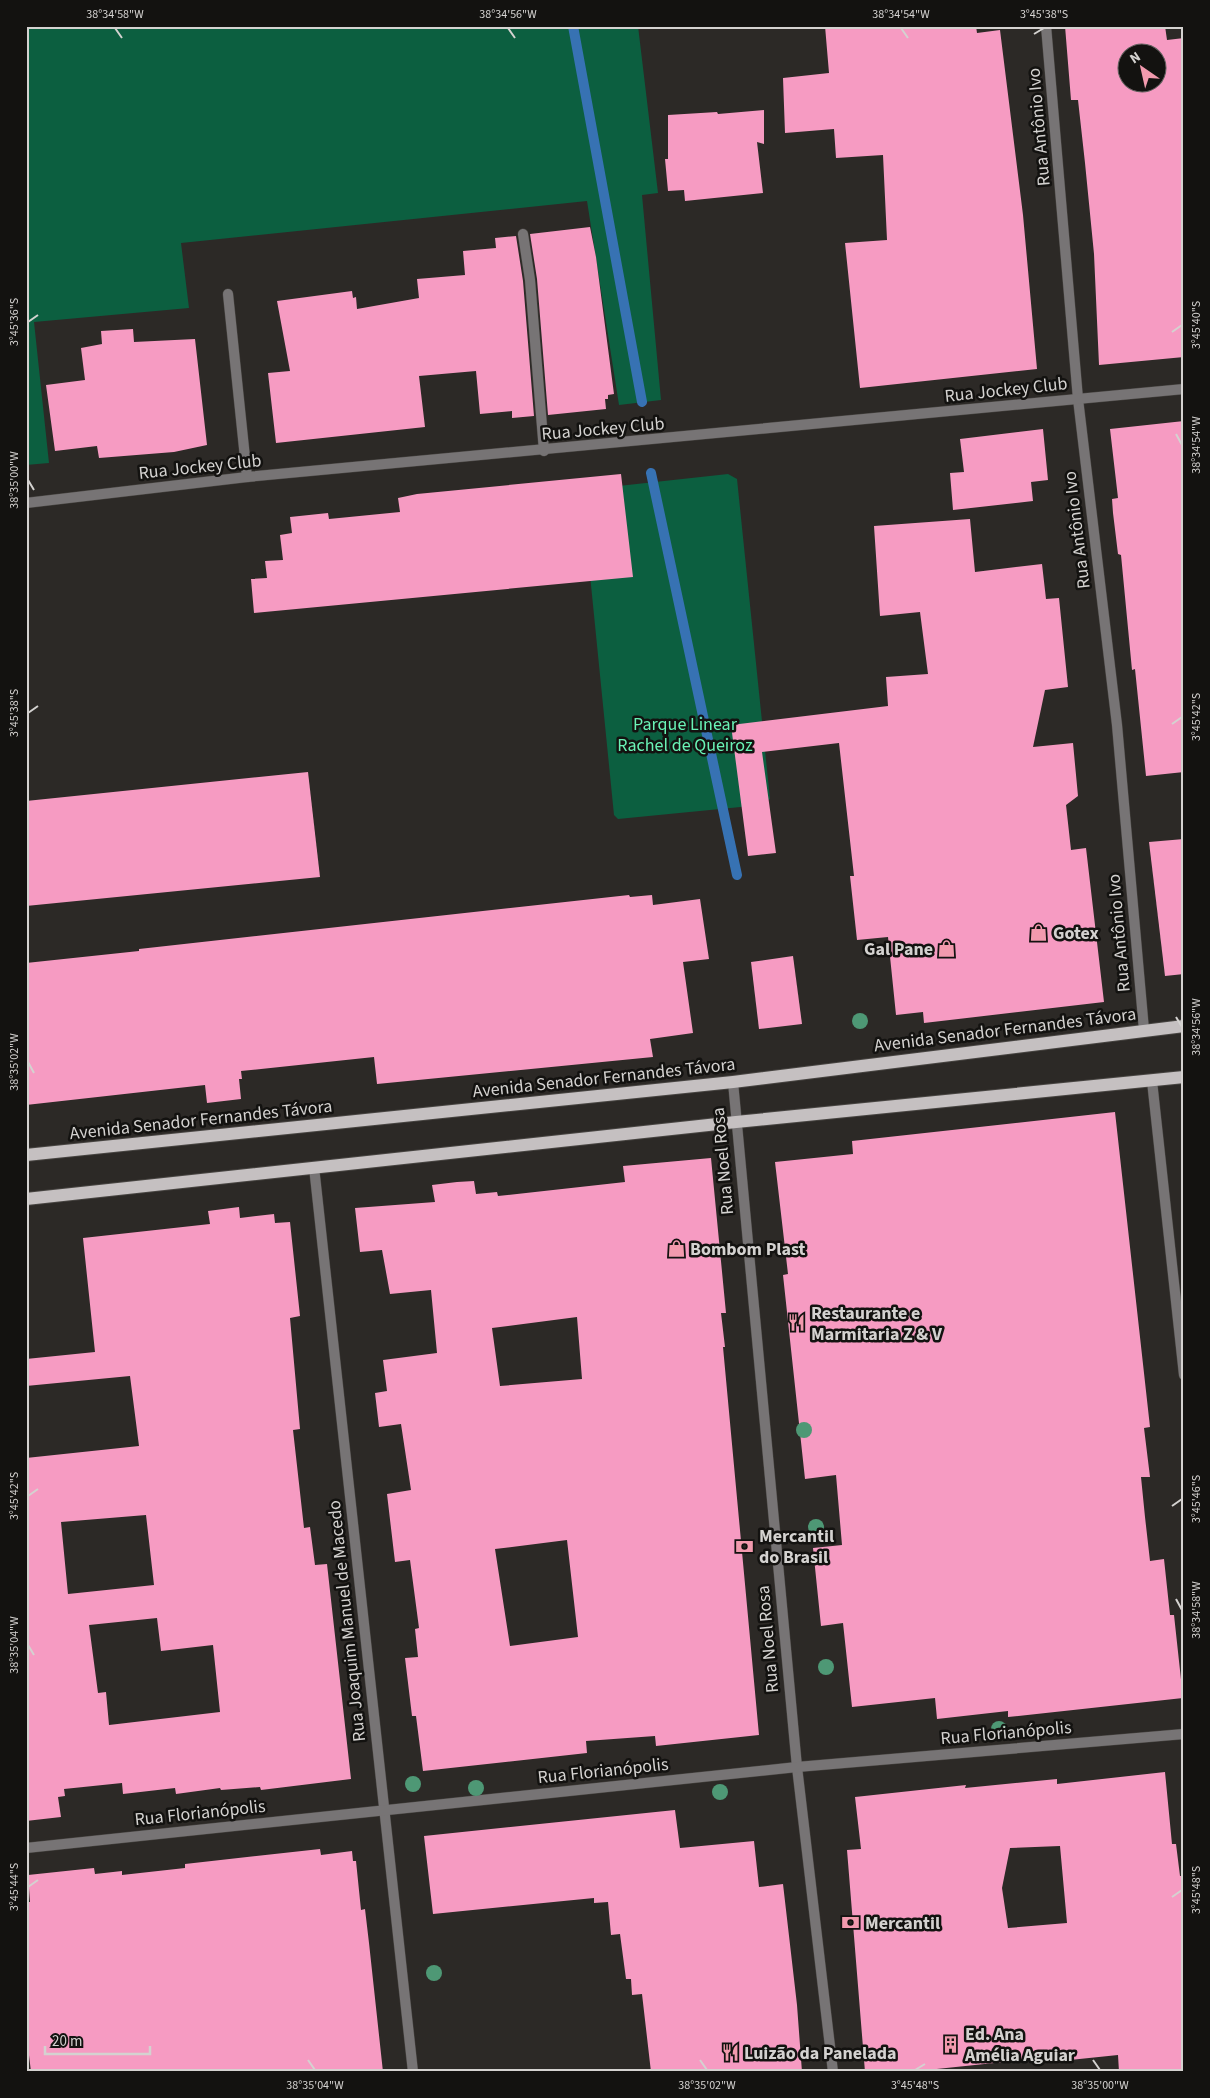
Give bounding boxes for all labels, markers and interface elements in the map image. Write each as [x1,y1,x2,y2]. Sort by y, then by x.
text: 38°34'58"W [86,6,144,23]
text: 38°34'56"W [479,6,537,23]
text: 38°34'54"W [872,6,930,23]
text: 3°45'38"S [1020,6,1068,23]
north arrow [1118,42,1168,92]
text: N [1126,47,1145,69]
street label: Rua Antônio Ivo [1021,67,1057,187]
text: 3°45'36"S [6,298,23,346]
text: 3°45'40"S [1188,301,1205,349]
street label: Rua Jockey Club [943,371,1069,409]
street label: Rua Jockey Club [540,411,666,447]
text: 38°34'54"W [1188,416,1205,474]
street label: Rua Jockey Club [137,448,263,486]
text: 38°35'00"W [6,451,23,509]
street label: Rua Antônio Ivo [1057,470,1097,590]
text: 3°45'38"S [6,689,23,737]
text: 3°45'42"S [1188,693,1205,741]
park label: Parque Linear Rachel de Queiroz [617,712,753,758]
street label: Rua Antônio Ivo [1101,873,1137,993]
place label: Gotex [1053,921,1099,946]
shop icon: Gotex [1029,923,1049,943]
place label: Gal Pane [864,937,933,962]
shop icon: Gal Pane [937,939,957,959]
text: 38°34'56"W [1188,998,1205,1056]
street label: Avenida Senador Fernandes Távora [872,1002,1138,1058]
text: 38°35'02"W [6,1033,23,1091]
street label: Avenida Senador Fernandes Távora [471,1052,737,1104]
street label: Avenida Senador Fernandes Távora [68,1094,334,1146]
street label: Rua Noel Rosa [706,1106,740,1216]
place label: Bombom Plast [690,1237,806,1262]
shop icon: Bombom Plast [666,1239,686,1259]
place label: Restaurante e Marmitaria Z & V [811,1301,943,1347]
restaurant icon: Restaurante e Marmitaria Z & V [787,1313,807,1333]
text: 3°45'42"S [6,1472,23,1520]
text: 3°45'46"S [1188,1475,1205,1523]
street label: Rua Joaquim Manuel de Macedo [322,1499,372,1743]
place label: Mercantil do Brasil [759,1524,834,1570]
bank icon: Mercantil do Brasil [735,1536,755,1556]
text: 38°34'58"W [1188,1581,1205,1639]
street label: Rua Noel Rosa [751,1584,785,1694]
text: 38°35'04"W [6,1616,23,1674]
street label: Rua Florianópolis [939,1715,1073,1751]
street label: Rua Florianópolis [536,1752,670,1790]
street label: Rua Florianópolis [133,1794,267,1832]
text: 3°45'44"S [6,1863,23,1911]
text: 3°45'48"S [1188,1866,1205,1914]
place label: Mercantil [865,1911,940,1936]
bank icon: Mercantil [841,1913,861,1933]
place label: Ed. Ana Amélia Aguiar [964,2022,1076,2068]
scale bar [45,2023,150,2055]
text: 20 m [52,2031,82,2052]
building icon: Ed. Ana Amélia Aguiar [941,2034,961,2054]
place label: Luizão da Panelada [744,2041,897,2066]
restaurant icon: Luizão da Panelada [720,2043,740,2063]
text: 38°35'04"W [286,2077,344,2094]
text: 38°35'02"W [678,2077,736,2094]
text: 3°45'48"S [891,2077,939,2094]
text: 38°35'00"W [1071,2077,1129,2094]

